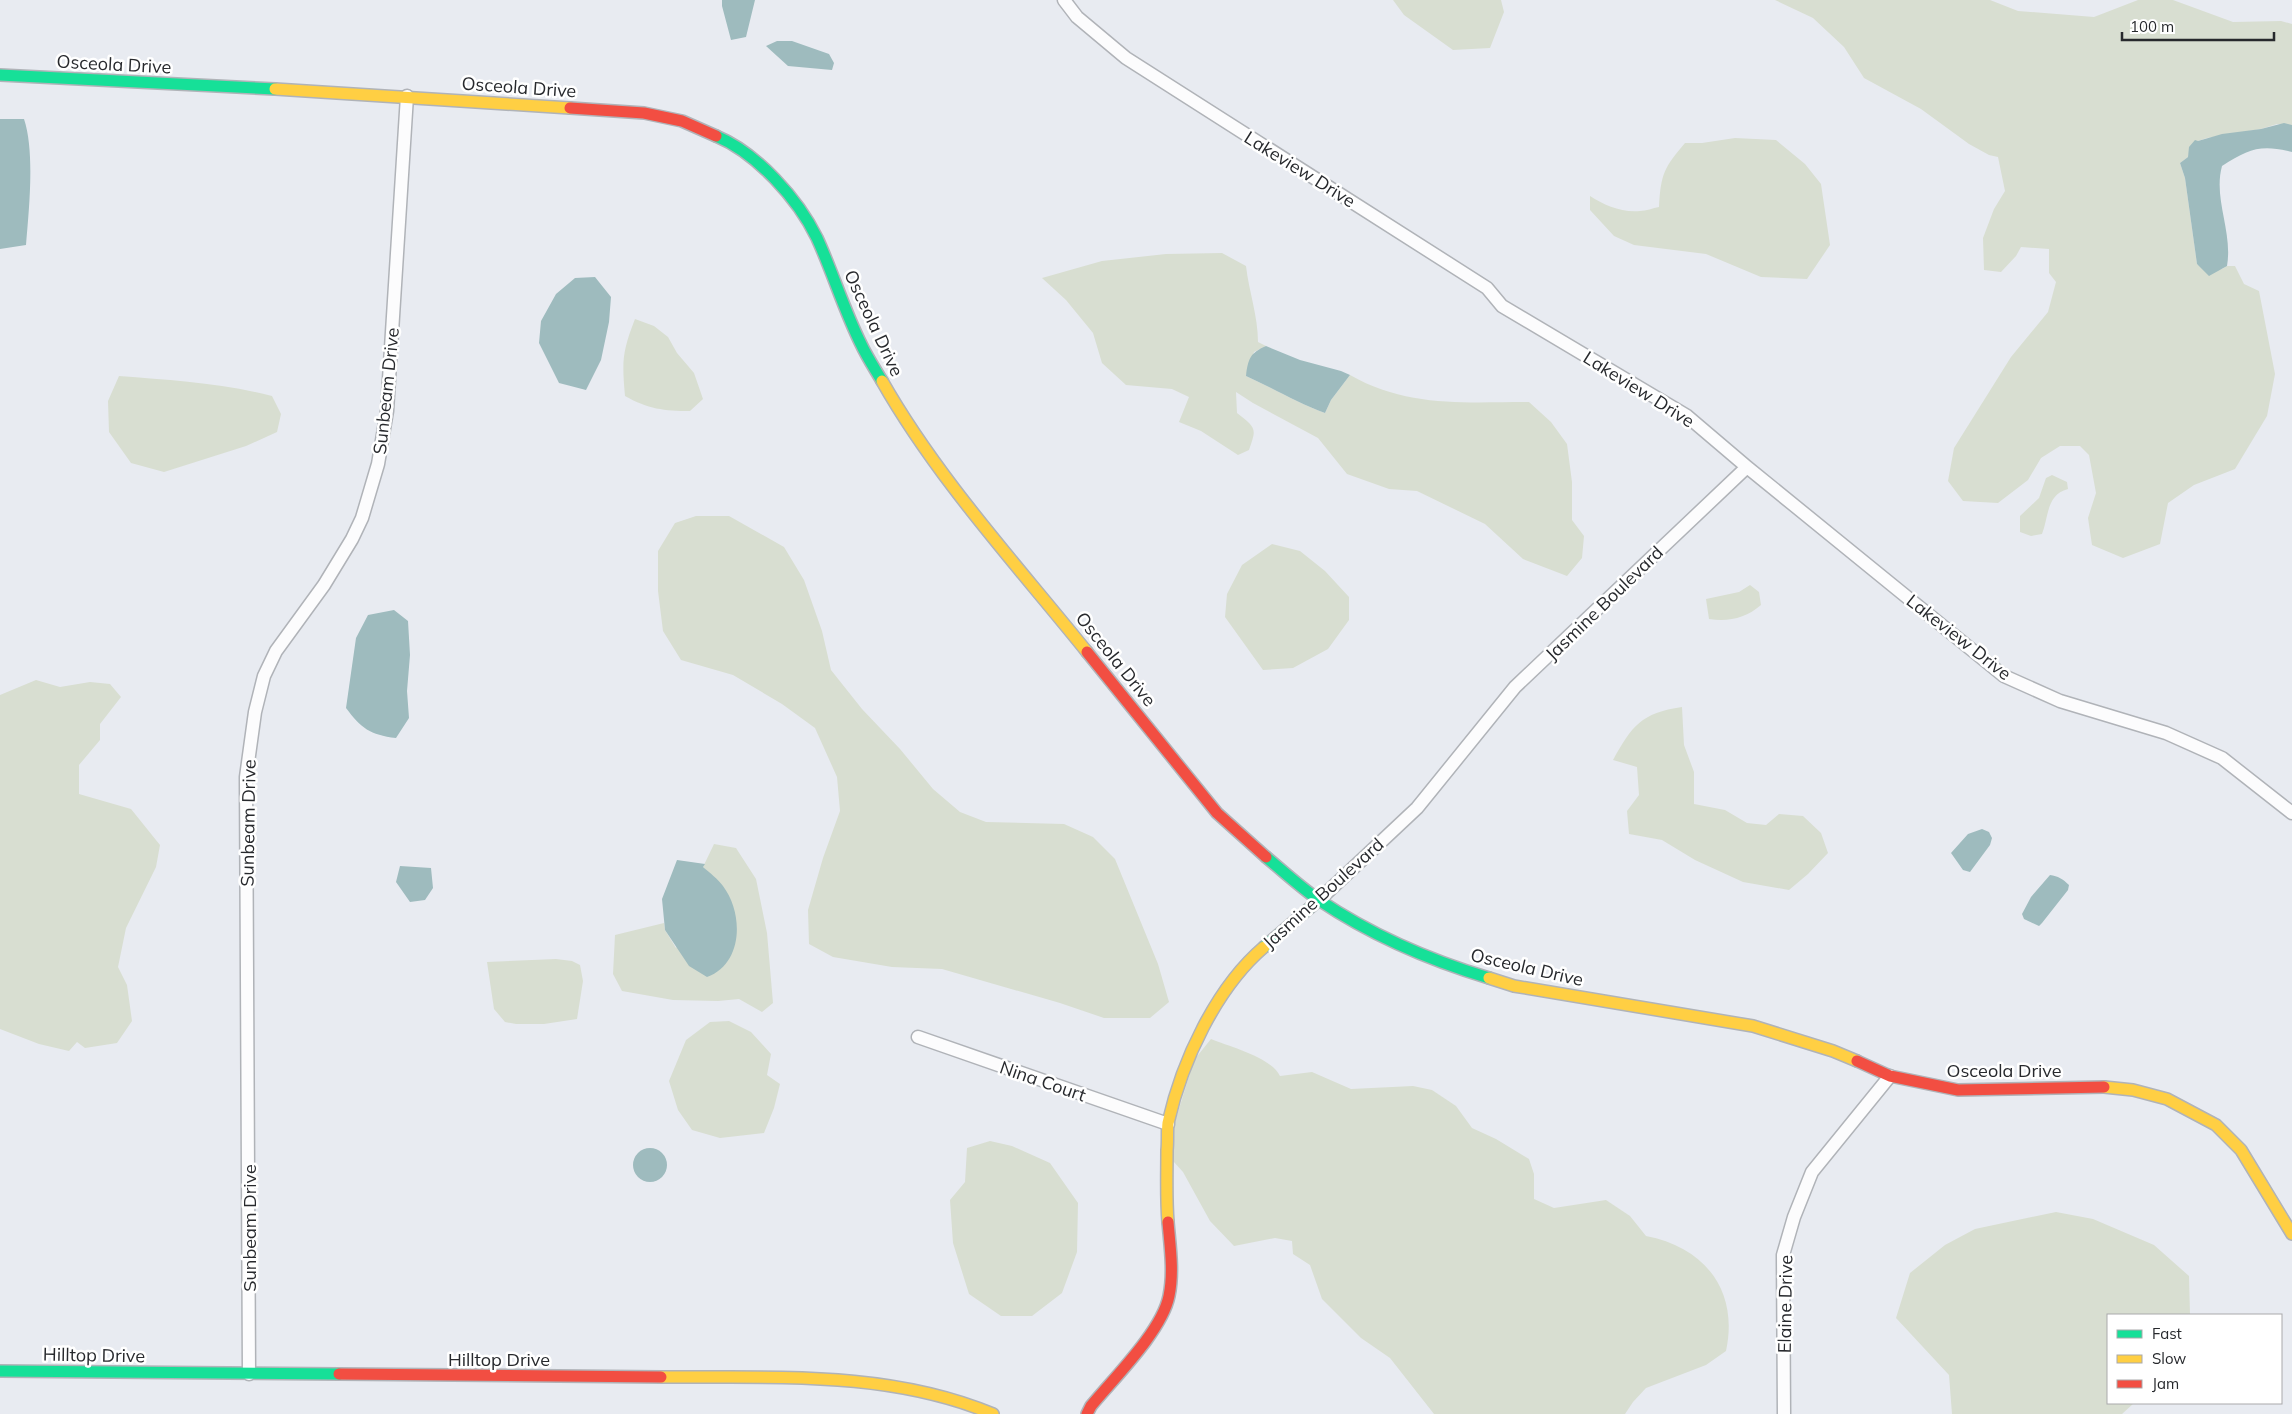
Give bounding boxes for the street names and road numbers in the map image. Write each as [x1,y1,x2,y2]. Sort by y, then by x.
street label: Osceola Drive [56,50,172,78]
street label: Osceola Drive [461,72,577,102]
street label: Lakeview Drive [1240,126,1360,212]
street label: Osceola Drive [839,266,909,380]
street label: Sunbeam Drive [368,326,404,456]
street label: Lakeview Drive [1579,346,1699,432]
street label: Jasmine Boulevard [1540,541,1668,665]
street label: Lakeview Drive [1902,589,2016,685]
street label: Osceola Drive [1071,607,1161,711]
street label: Sunbeam Drive [235,759,261,887]
street label: Jasmine Boulevard [1258,833,1388,953]
street label: Osceola Drive [1468,943,1586,991]
street label: Nina Court [997,1056,1089,1106]
street label: Osceola Drive [1947,1059,2061,1082]
street label: Sunbeam Drive [238,1164,261,1292]
street label: Elaine Drive [1773,1255,1797,1353]
street label: Hilltop Drive [43,1343,145,1367]
street label: Hilltop Drive [448,1348,550,1371]

